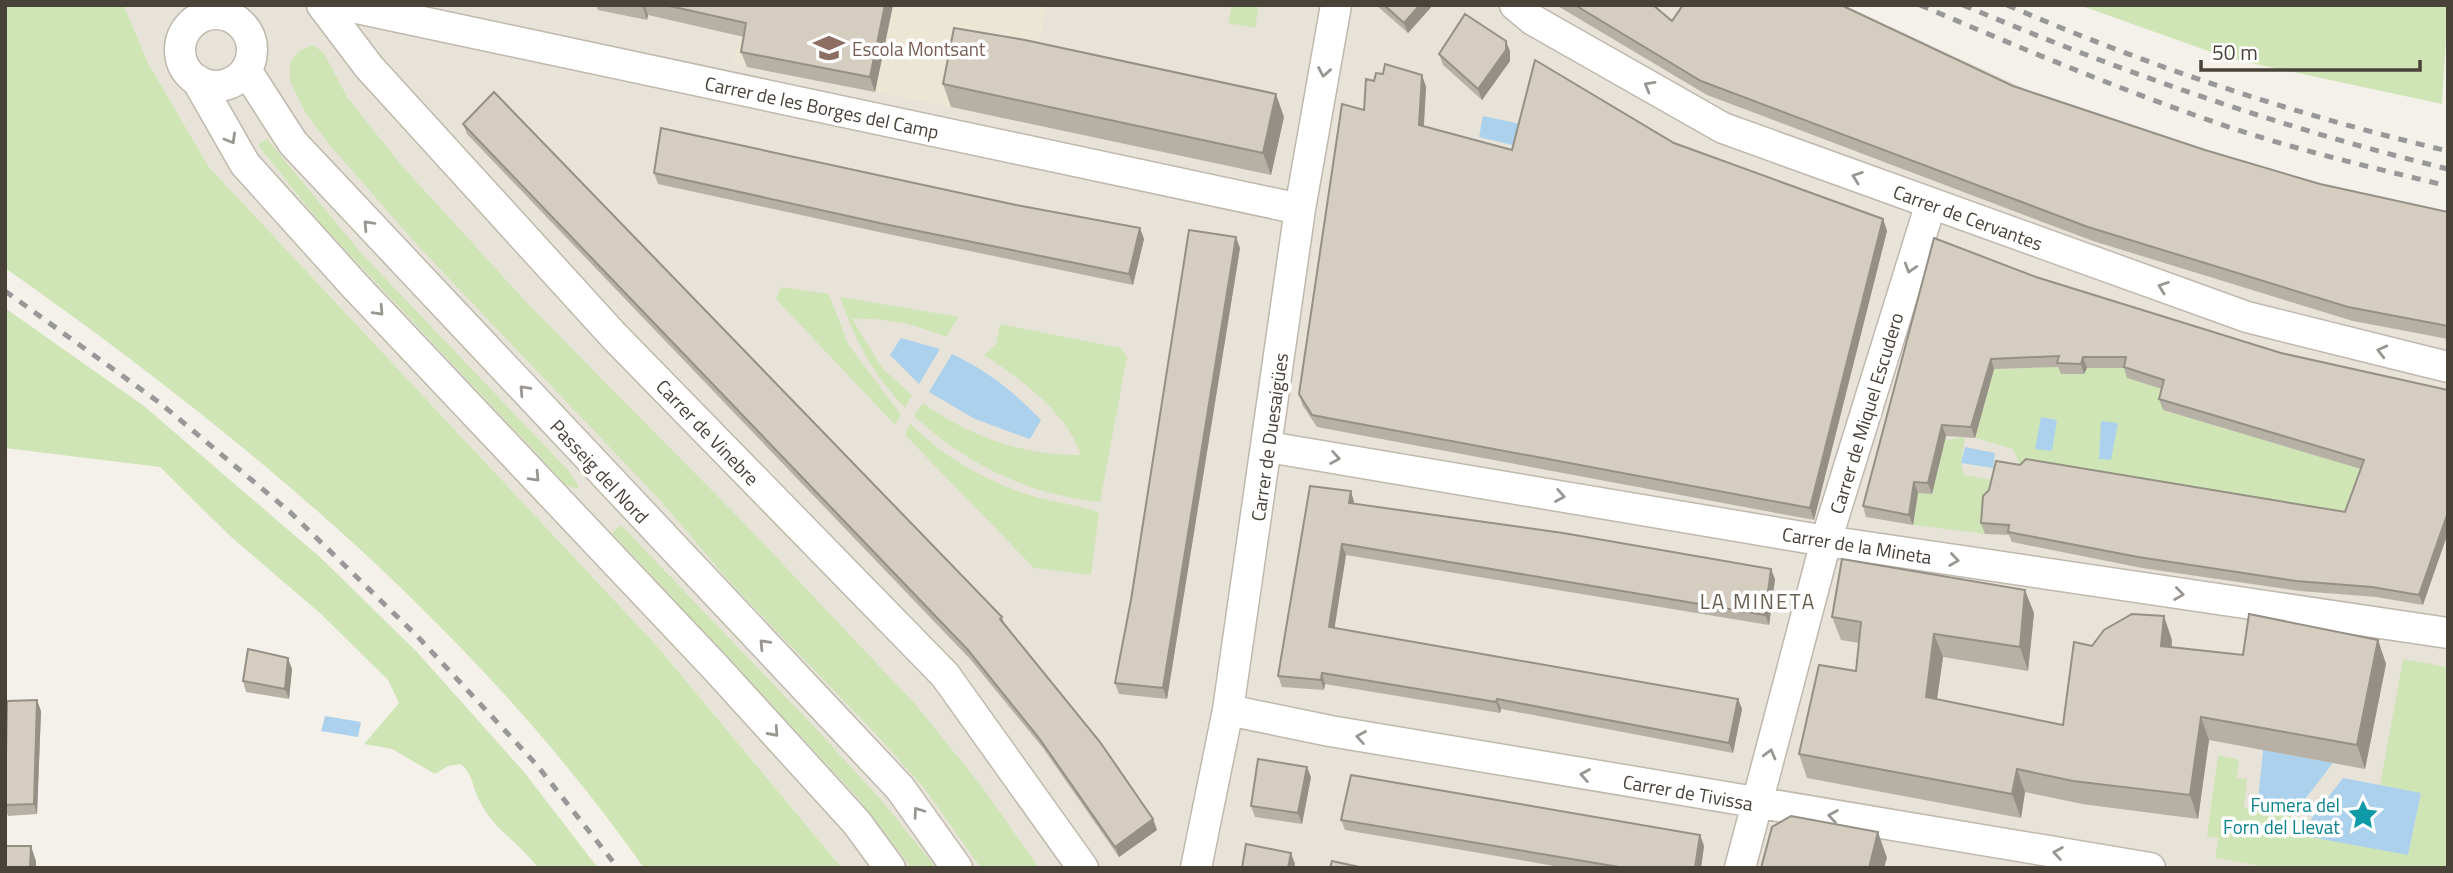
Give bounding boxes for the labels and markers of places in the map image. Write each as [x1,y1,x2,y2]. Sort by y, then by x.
school or university icon: Escola Montsant [812,31,846,65]
place label: Escola Montsant [852,34,986,63]
place label: Fumera del Forn del Llevat [2223,790,2340,841]
place icon: Fumera del Forn del Llevat [2346,798,2380,832]

